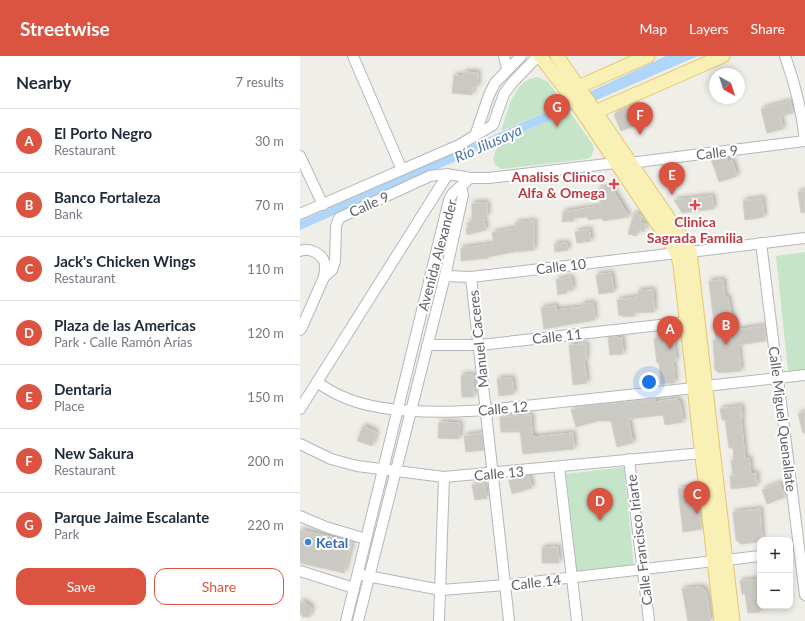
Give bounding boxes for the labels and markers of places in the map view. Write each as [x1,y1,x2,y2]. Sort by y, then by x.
pin: G [544,94,570,127]
pin: F [627,102,653,135]
pin: E [659,162,685,195]
place label: Analisis Clinico Alfa & Omega [511,168,605,201]
marker: Analisis Clinico Alfa & Omega [608,178,620,190]
marker: Clinica Sagrada Familia [689,199,701,211]
place label: Clinica Sagrada Familia [647,213,743,246]
pin: B [713,312,739,345]
pin: A [657,316,683,349]
pin: C [684,481,710,514]
pin: D [587,488,613,521]
place label: Ketal [316,534,348,551]
marker: Ketal [303,537,313,547]

